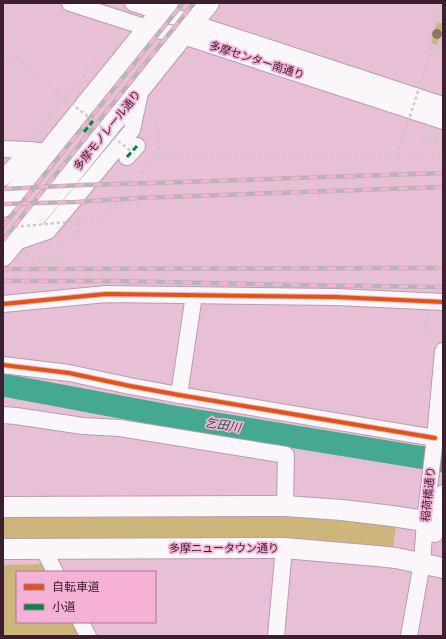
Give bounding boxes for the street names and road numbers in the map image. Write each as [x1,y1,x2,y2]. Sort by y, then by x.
street label: 多摩センター南通り [208,39,306,81]
street label: 多摩モノレール通り [71,88,143,172]
street label: 稲荷橋通り [419,466,437,522]
street label: 多摩ニュータウン通り [169,542,279,554]

